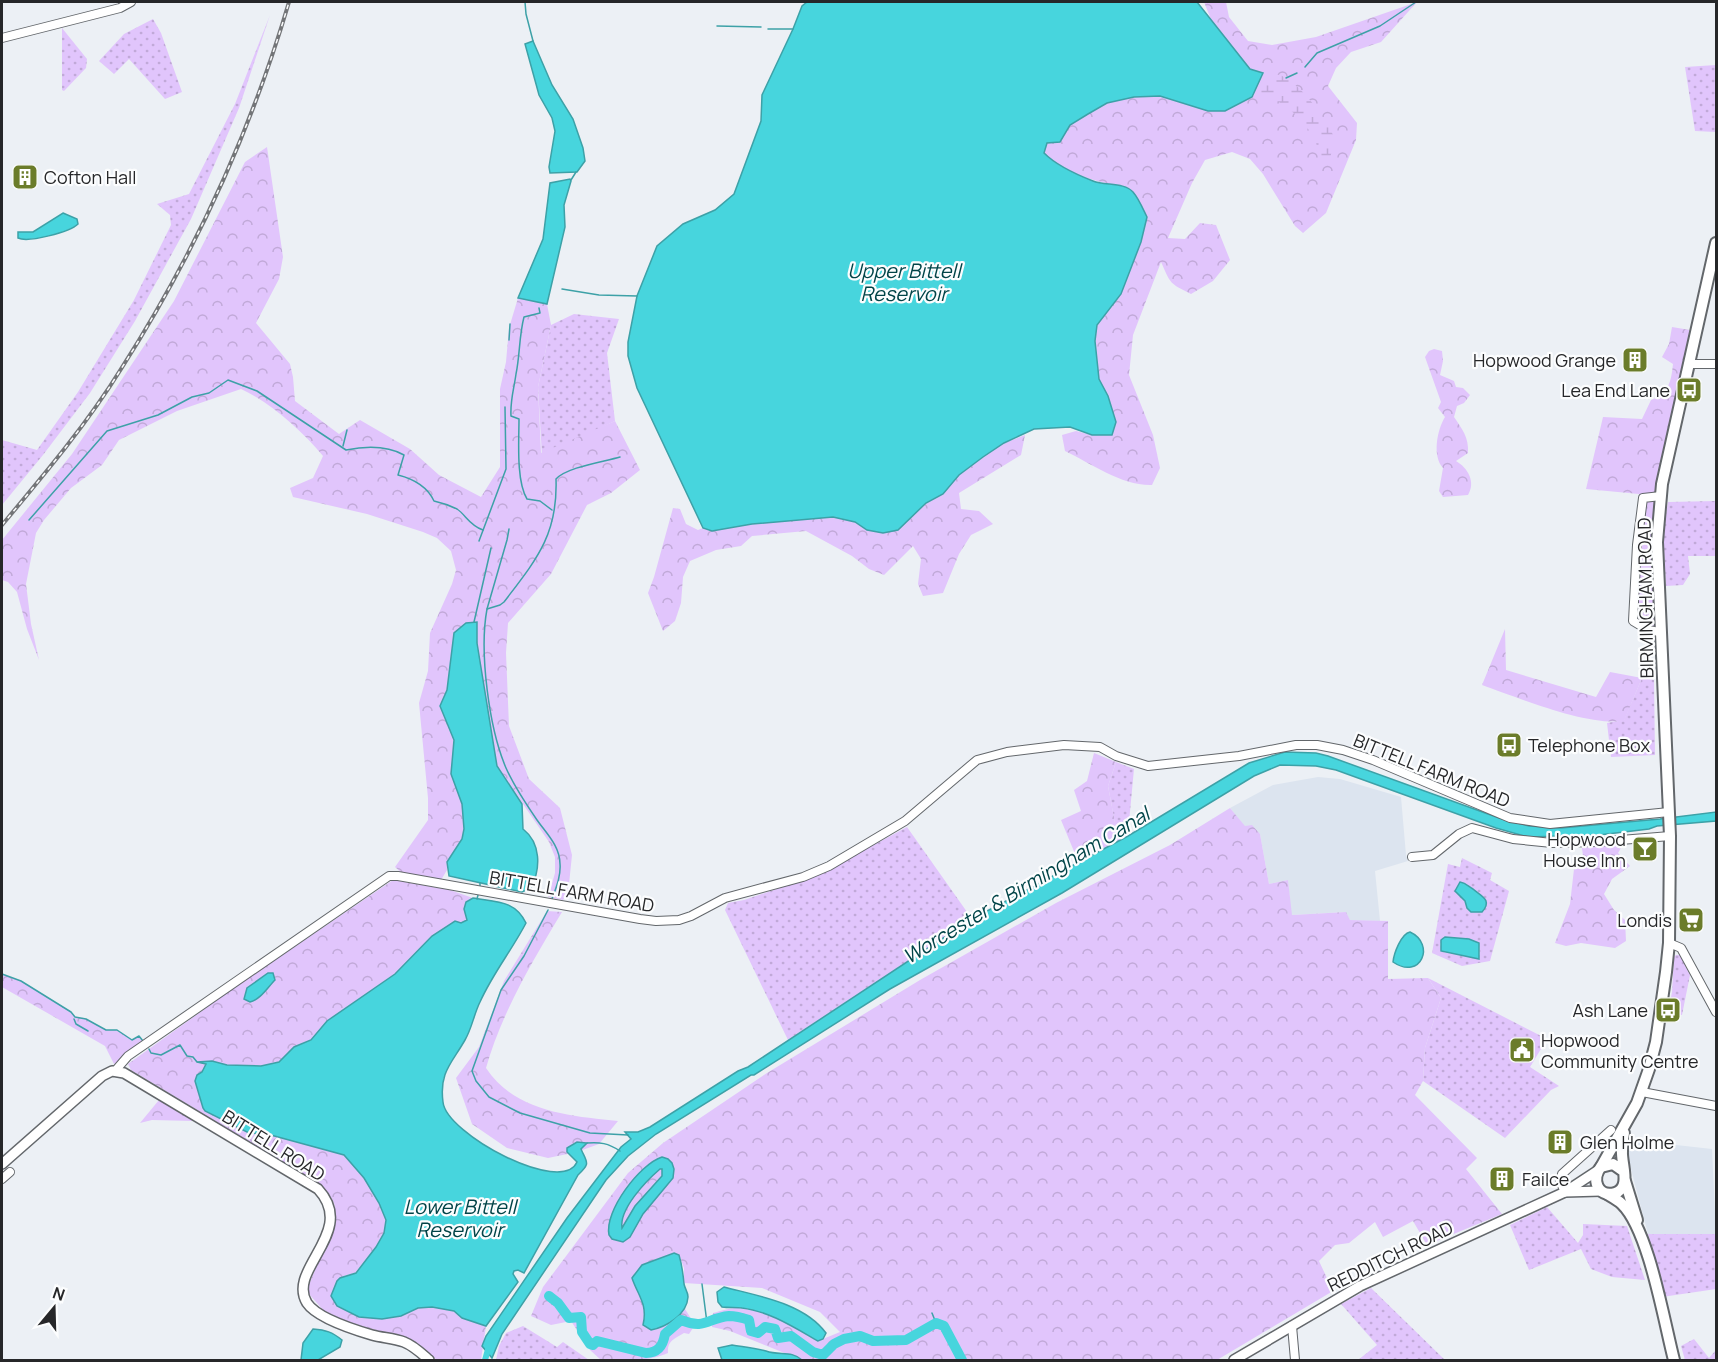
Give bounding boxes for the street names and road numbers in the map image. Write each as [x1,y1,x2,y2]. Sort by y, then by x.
street label: BIRMINGHAM ROAD [1632,517,1658,679]
street label: BITTELL FARM ROAD [1350,728,1514,812]
street label: BITTELL FARM ROAD [488,865,656,917]
street label: BITTELL ROAD [218,1104,330,1186]
street label: REDDITCH ROAD [1323,1215,1457,1297]

